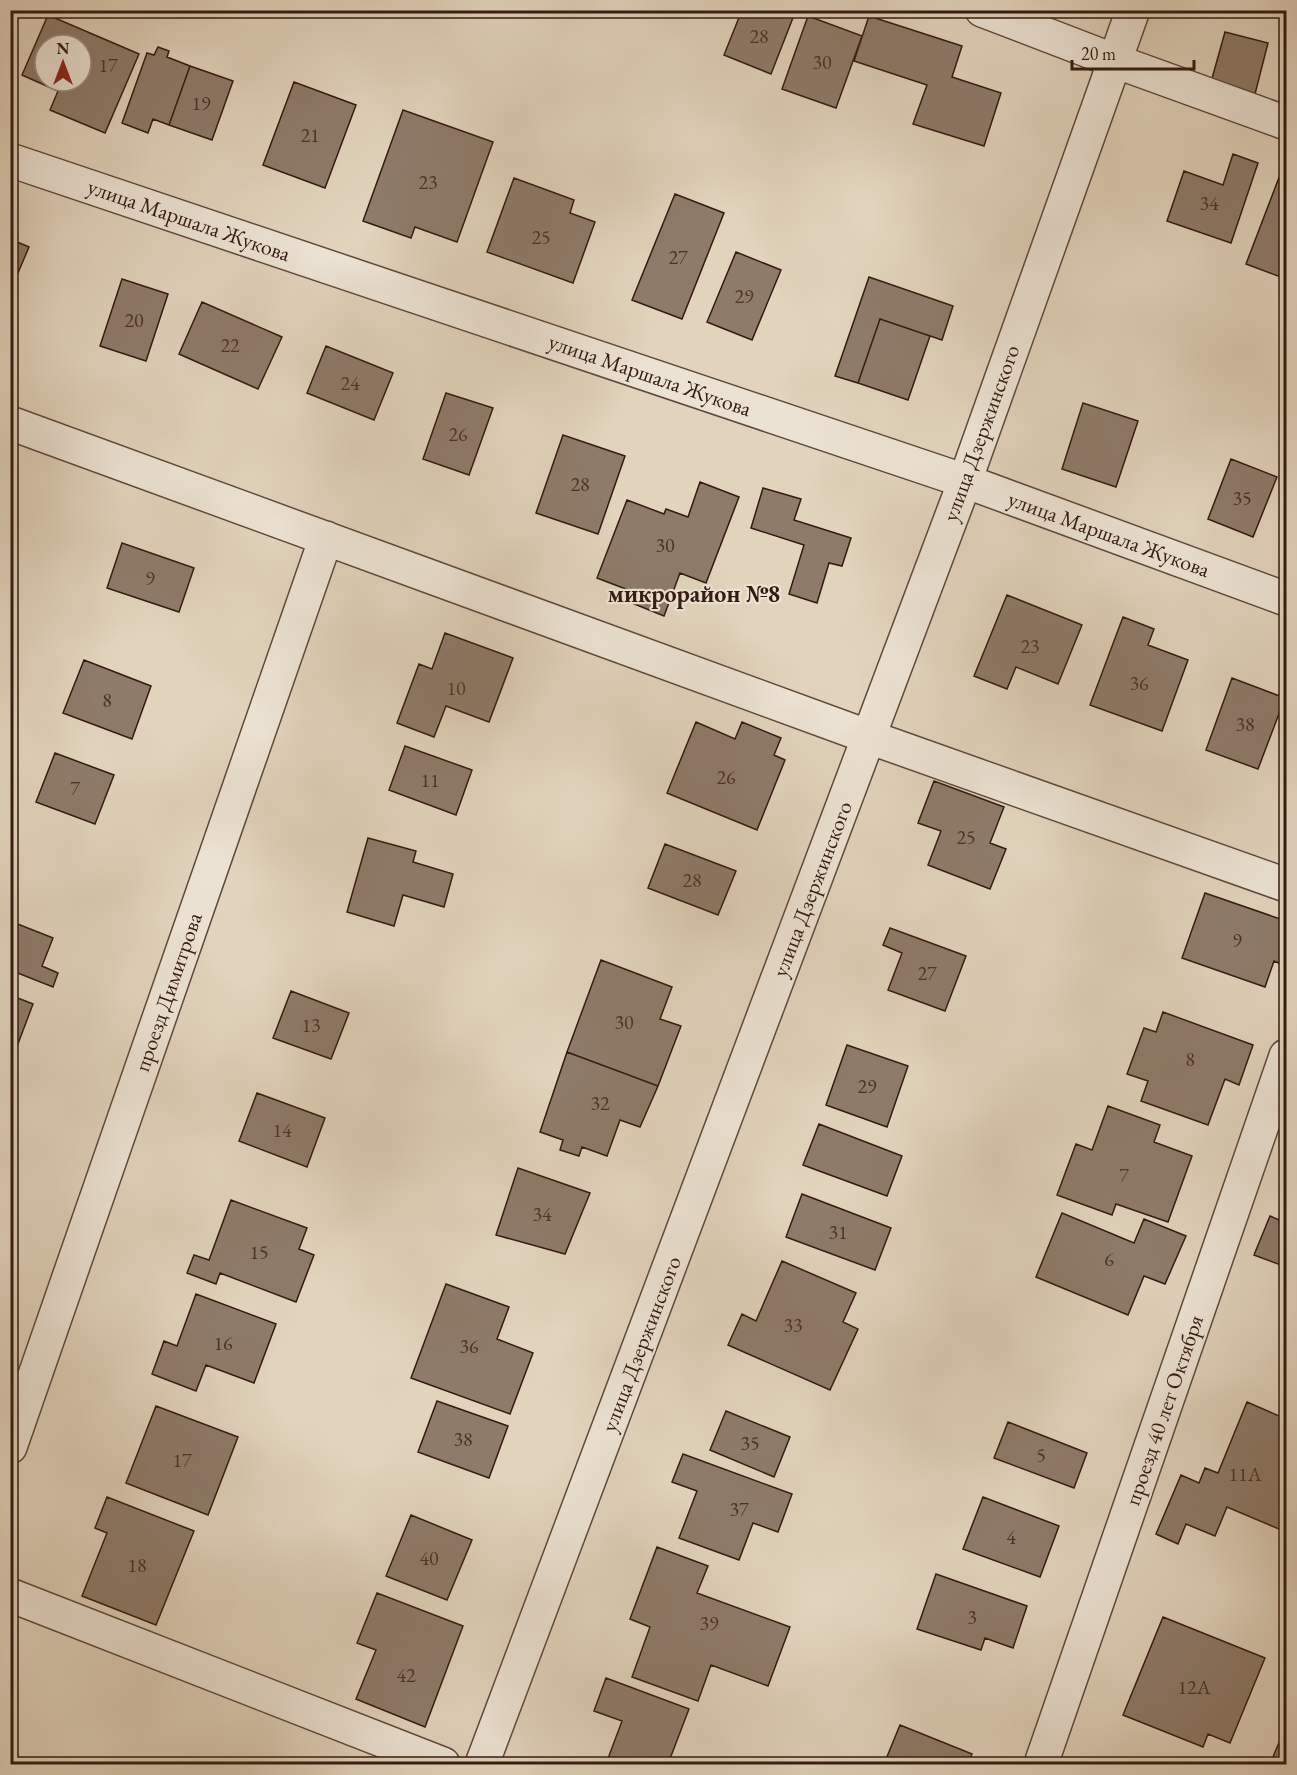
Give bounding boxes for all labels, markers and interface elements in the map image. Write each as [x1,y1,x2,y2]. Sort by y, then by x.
house number: 28 [749,23,769,49]
north arrow [33,33,93,93]
scale bar [1072,33,1194,71]
text: N [57,38,70,59]
text: 20 m [1081,42,1116,65]
house number: 30 [812,49,832,75]
house number: 17 [98,52,118,78]
house number: 19 [191,90,211,116]
house number: 21 [300,122,320,148]
house number: 23 [418,169,438,195]
street label: улица Маршала Жукова [84,172,294,268]
house number: 34 [1199,190,1219,216]
house number: 25 [531,224,551,250]
house number: 27 [668,244,688,270]
house number: 29 [734,283,754,309]
house number: 20 [124,307,144,333]
street label: улица Маршала Жукова [545,327,755,423]
house number: 22 [220,332,240,358]
street label: улица Дзержинского [936,341,1026,525]
house number: 24 [340,370,360,396]
house number: 26 [448,421,468,447]
house number: 28 [570,471,590,497]
street label: улица Маршала Жукова [1004,484,1214,584]
house number: 35 [1232,485,1252,511]
house number: 30 [655,532,675,558]
house number: 9 [145,565,155,591]
district label: микрорайон №8 [608,578,780,609]
house number: 23 [1020,633,1040,659]
house number: 36 [1129,670,1149,696]
house number: 10 [446,675,466,701]
house number: 8 [102,687,112,713]
house number: 38 [1235,711,1255,737]
house number: 26 [716,764,736,790]
house number: 11 [420,767,440,793]
house number: 7 [70,775,80,801]
street label: улица Дзержинского [765,797,859,981]
house number: 25 [956,824,976,850]
house number: 28 [682,867,702,893]
street label: проезд Димитрова [127,908,209,1075]
house number: 9 [1232,927,1242,953]
house number: 27 [917,960,937,986]
house number: 30 [614,1009,634,1035]
house number: 13 [301,1012,321,1038]
house number: 8 [1185,1046,1195,1072]
house number: 29 [857,1073,877,1099]
house number: 32 [590,1090,610,1116]
house number: 14 [272,1117,292,1143]
house number: 7 [1119,1162,1129,1188]
house number: 34 [532,1201,552,1227]
house number: 31 [828,1219,848,1245]
house number: 15 [249,1239,269,1265]
house number: 6 [1104,1246,1114,1272]
street label: улица Дзержинского [594,1252,688,1436]
street label: проезд 40 лет Октября [1118,1311,1210,1509]
house number: 33 [783,1312,803,1338]
house number: 16 [213,1330,233,1356]
house number: 36 [459,1333,479,1359]
house number: 38 [453,1426,473,1452]
house number: 35 [740,1430,760,1456]
house number: 5 [1036,1442,1046,1468]
house number: 17 [172,1447,192,1473]
house number: 11А [1228,1461,1262,1487]
house number: 37 [729,1496,749,1522]
house number: 4 [1006,1524,1016,1550]
house number: 40 [419,1545,439,1571]
house number: 18 [127,1552,147,1578]
house number: 3 [967,1604,977,1630]
house number: 39 [699,1610,719,1636]
house number: 42 [396,1662,416,1688]
house number: 12А [1177,1674,1211,1700]

